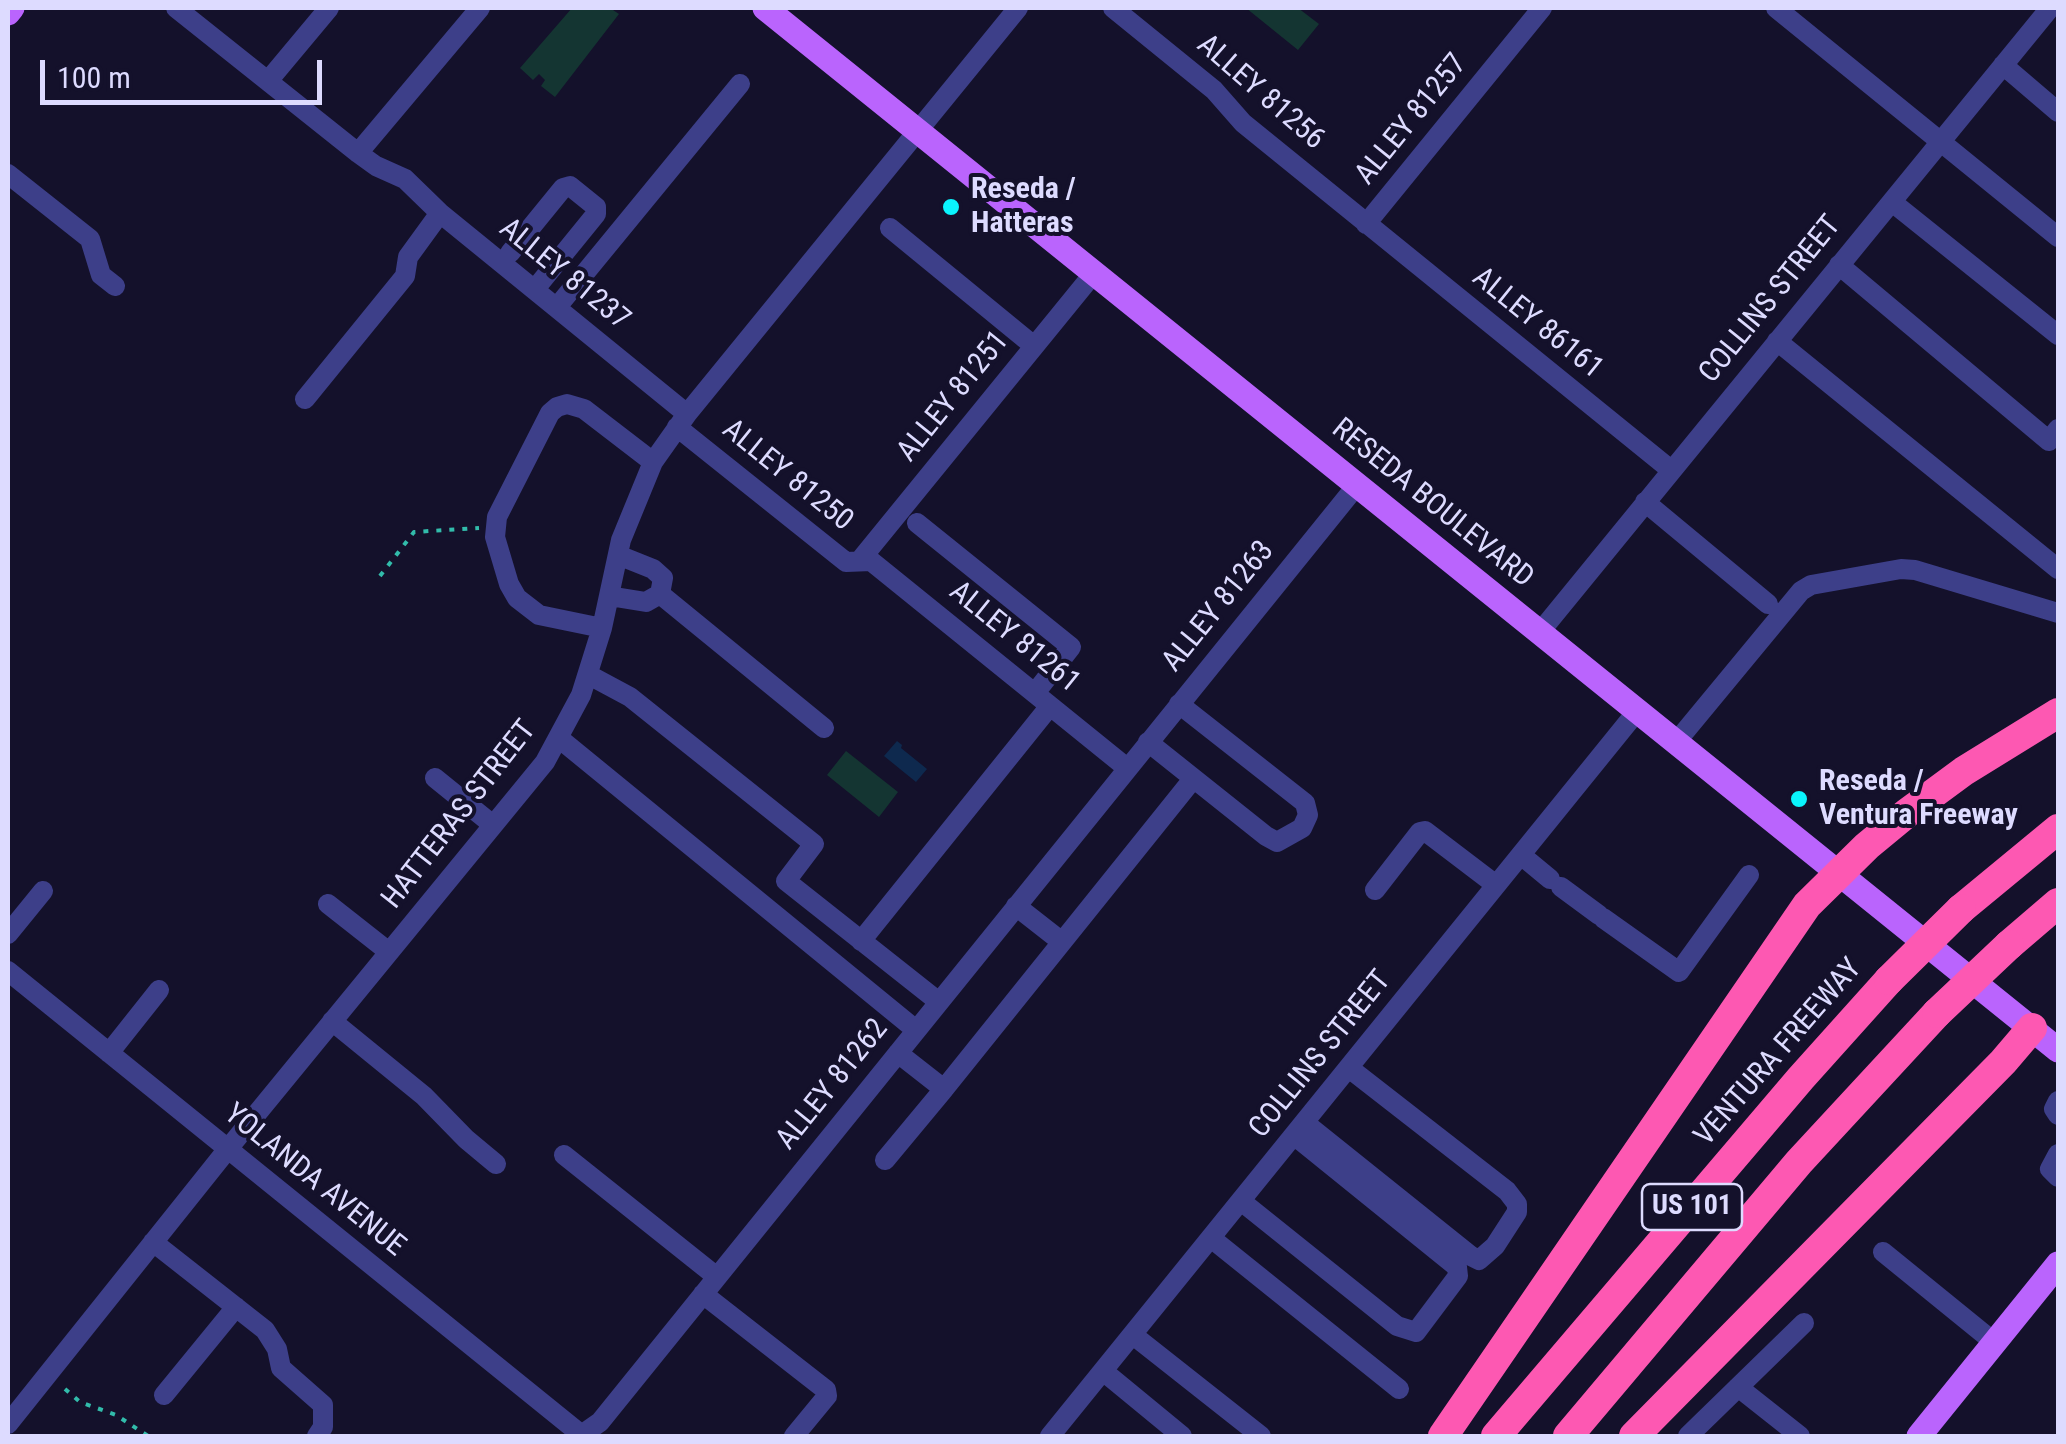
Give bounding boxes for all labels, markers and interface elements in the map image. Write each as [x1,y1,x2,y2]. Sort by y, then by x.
street label: ALLEY 81256 [1189,28,1331,158]
scale bar [45,40,328,102]
street label: ALLEY 81257 [1348,48,1476,192]
text: 100 m [57,60,131,95]
place label: Reseda / Hatteras [971,172,1076,242]
marker: Reseda / Hatteras [940,196,962,218]
street label: COLLINS STREET [1693,209,1849,391]
street label: ALLEY 81237 [492,211,636,339]
street label: ALLEY 86161 [1465,260,1609,388]
street label: ALLEY 81251 [890,325,1018,469]
street label: ALLEY 81250 [715,412,859,540]
street label: RESEDA BOULEVARD [1324,412,1540,596]
street label: ALLEY 81263 [1155,535,1283,679]
street label: ALLEY 81261 [942,574,1086,702]
street label: HATTERAS STREET [375,714,545,916]
place label: Reseda / Ventura Freeway [1819,764,2018,834]
marker: Reseda / Ventura Freeway [1788,788,1810,810]
street label: VENTURA FREEWAY [1688,952,1870,1154]
street label: COLLINS STREET [1243,964,1399,1146]
street label: ALLEY 81262 [769,1013,897,1157]
street label: YOLANDA AVENUE [216,1097,412,1265]
road number: US 101 [1642,1184,1742,1230]

